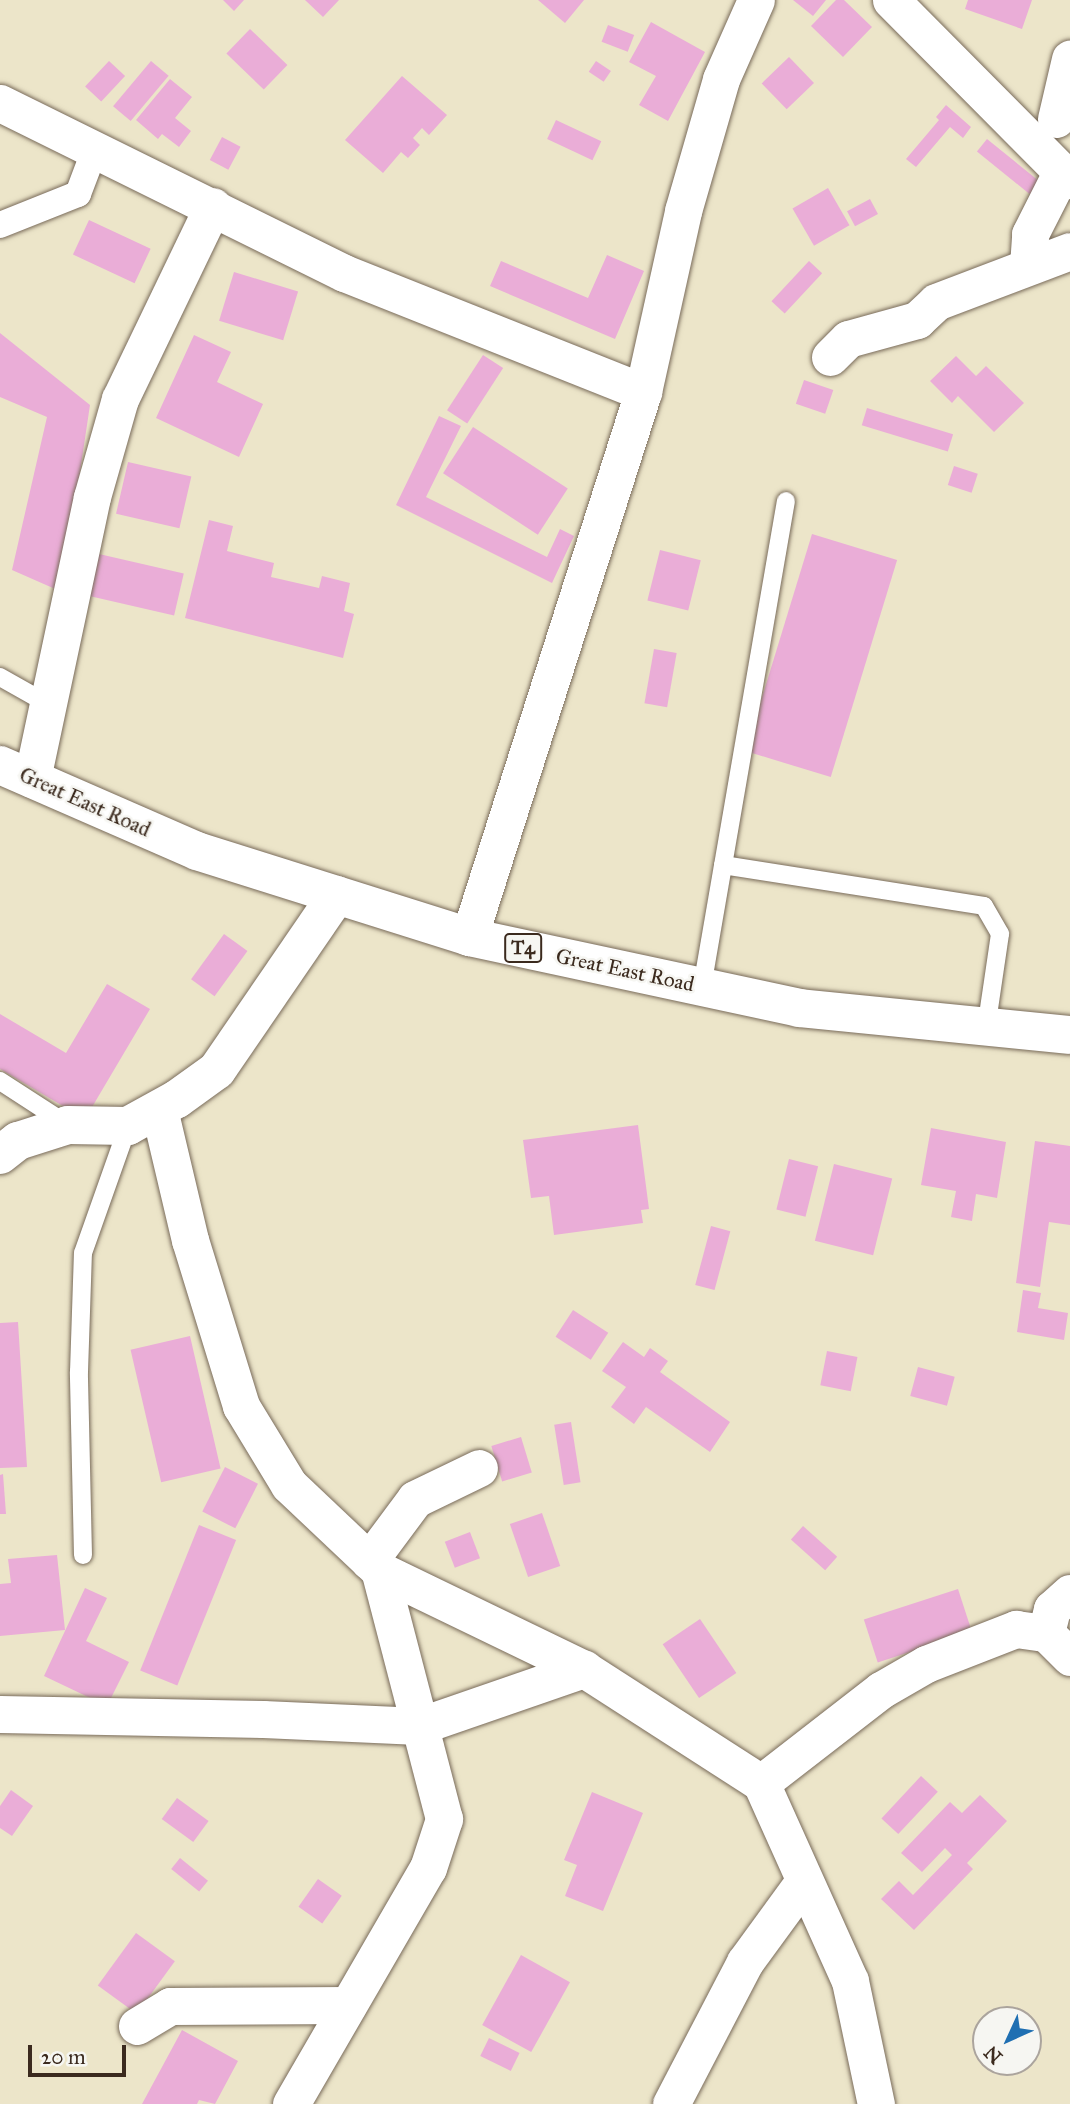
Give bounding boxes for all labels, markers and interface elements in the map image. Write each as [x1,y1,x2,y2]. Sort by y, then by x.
street label: Great East Road [16,762,154,842]
road number: T4 [504,932,542,964]
street label: Great East Road [553,943,697,997]
north arrow [972,2006,1042,2076]
scale bar [32,2030,130,2074]
text: N [979,2041,1007,2069]
text: 20 m [41,2044,86,2070]

